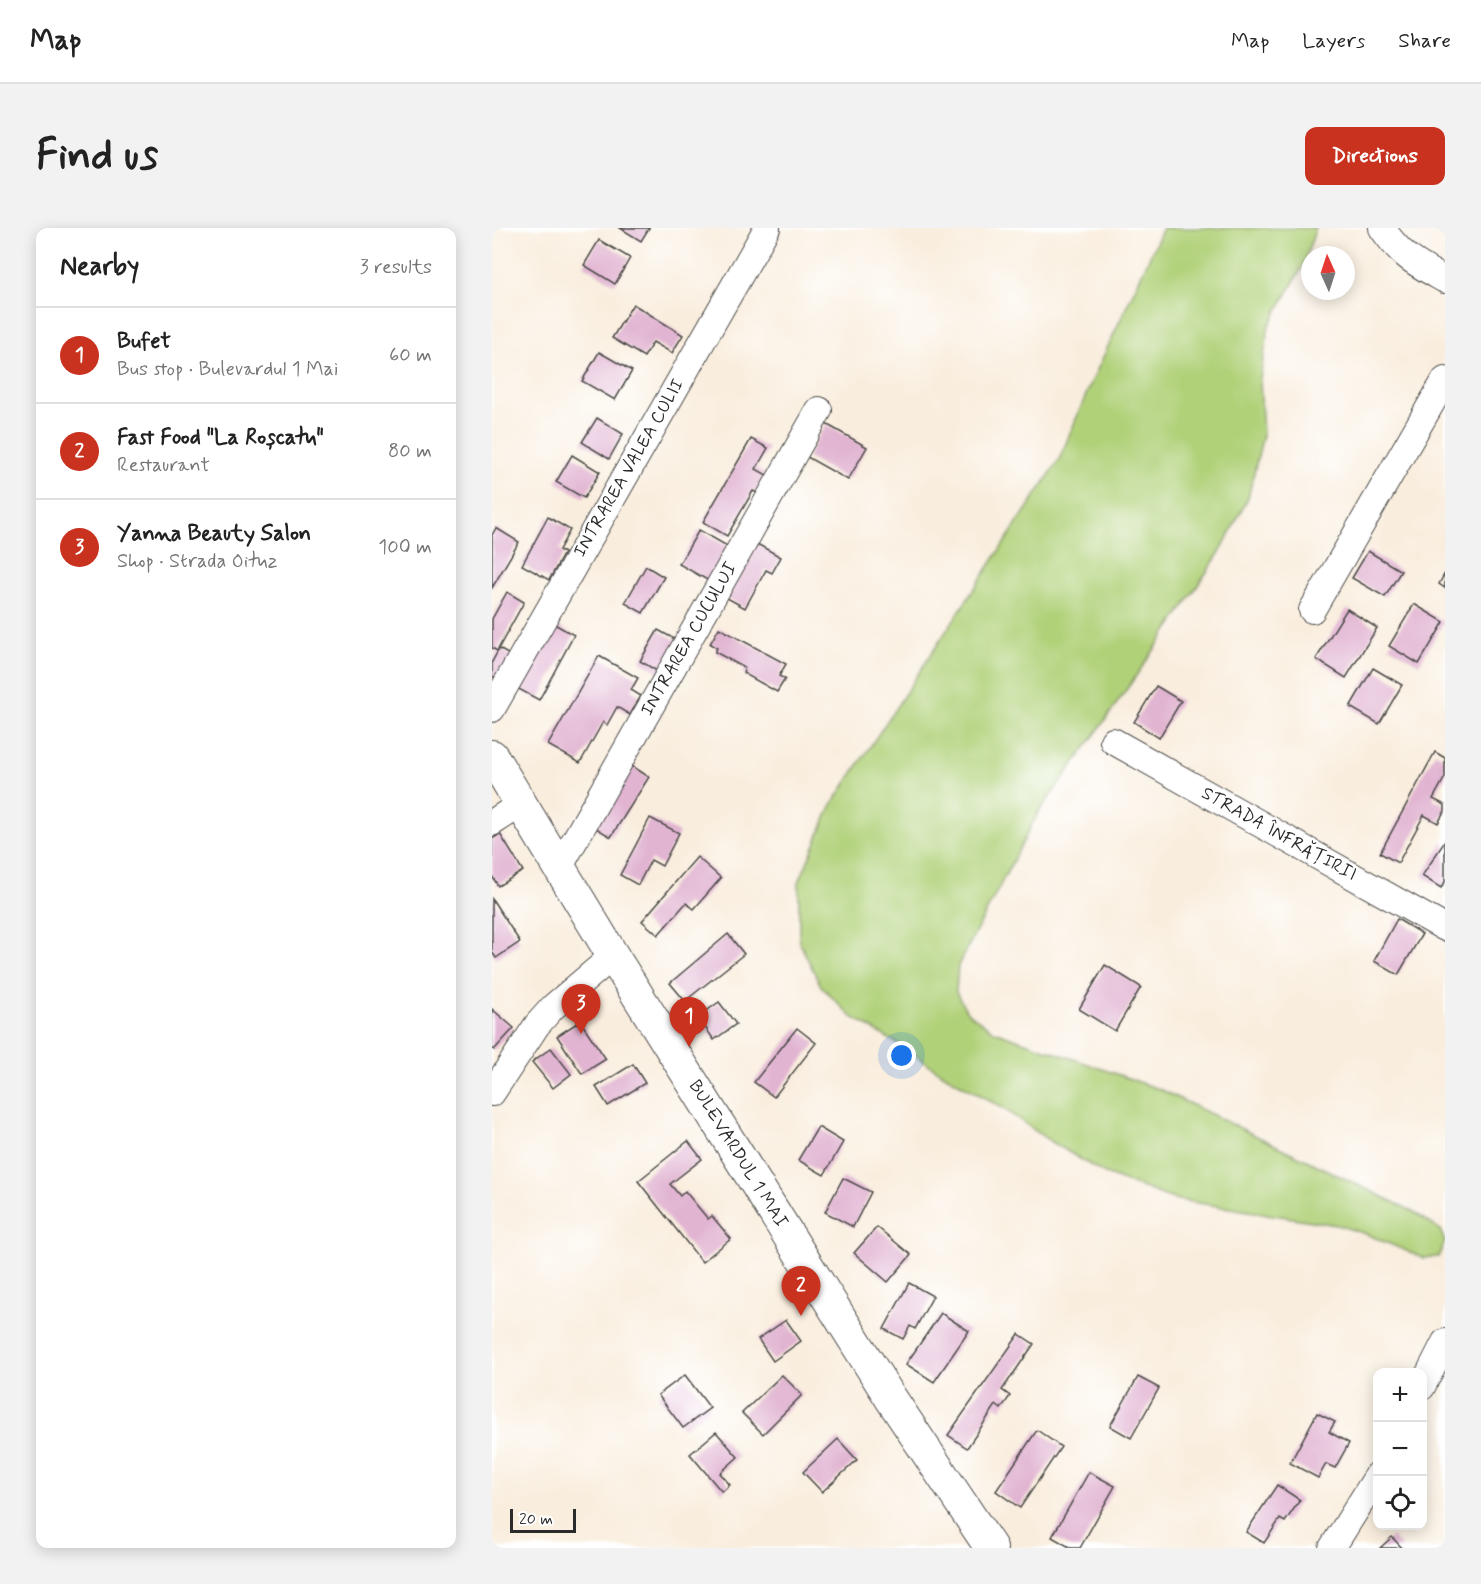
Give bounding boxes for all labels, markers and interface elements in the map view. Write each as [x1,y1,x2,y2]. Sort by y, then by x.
text: Map [30,23,81,60]
text: Map [1231,27,1269,55]
text: Layers [1302,27,1365,55]
text: Share [1398,27,1451,55]
button: Directions [1305,127,1445,185]
text: Find us [36,129,158,184]
north arrow [1301,246,1355,300]
text: Nearby [60,250,139,284]
text: 3 results [360,254,432,281]
text: Bufet [117,328,171,356]
text: 1 [75,342,84,369]
text: 60 m [389,342,432,369]
text: Bus stop · Bulevardul 1 Mai [117,356,338,383]
street label: INTRAREA VALEA CULII [568,375,690,561]
text: Fast Food "La Roșcatu" [117,424,324,452]
text: 2 [75,438,84,465]
text: 80 m [388,438,432,465]
text: Restaurant [117,452,210,479]
text: Yanna Beauty Salon [117,520,311,548]
text: 3 [75,534,84,561]
text: 100 m [378,534,432,561]
text: Shop · Strada Oituz [117,548,278,575]
street label: INTRAREA CUCULUI [635,558,743,720]
street label: STRADA ÎNFRĂȚIRII [1197,781,1361,887]
pin: 3 [562,984,601,1034]
pin: 1 [670,998,708,1047]
your location [887,1041,916,1070]
street label: BULEVARDUL 1 MAI [683,1076,793,1232]
pin: 2 [782,1266,820,1316]
map controls [1373,1368,1427,1530]
button: + [1373,1368,1427,1422]
button: − [1373,1422,1427,1476]
button: locate [1373,1476,1427,1530]
scale bar [510,1506,576,1534]
text: 20 m [519,1509,553,1530]

